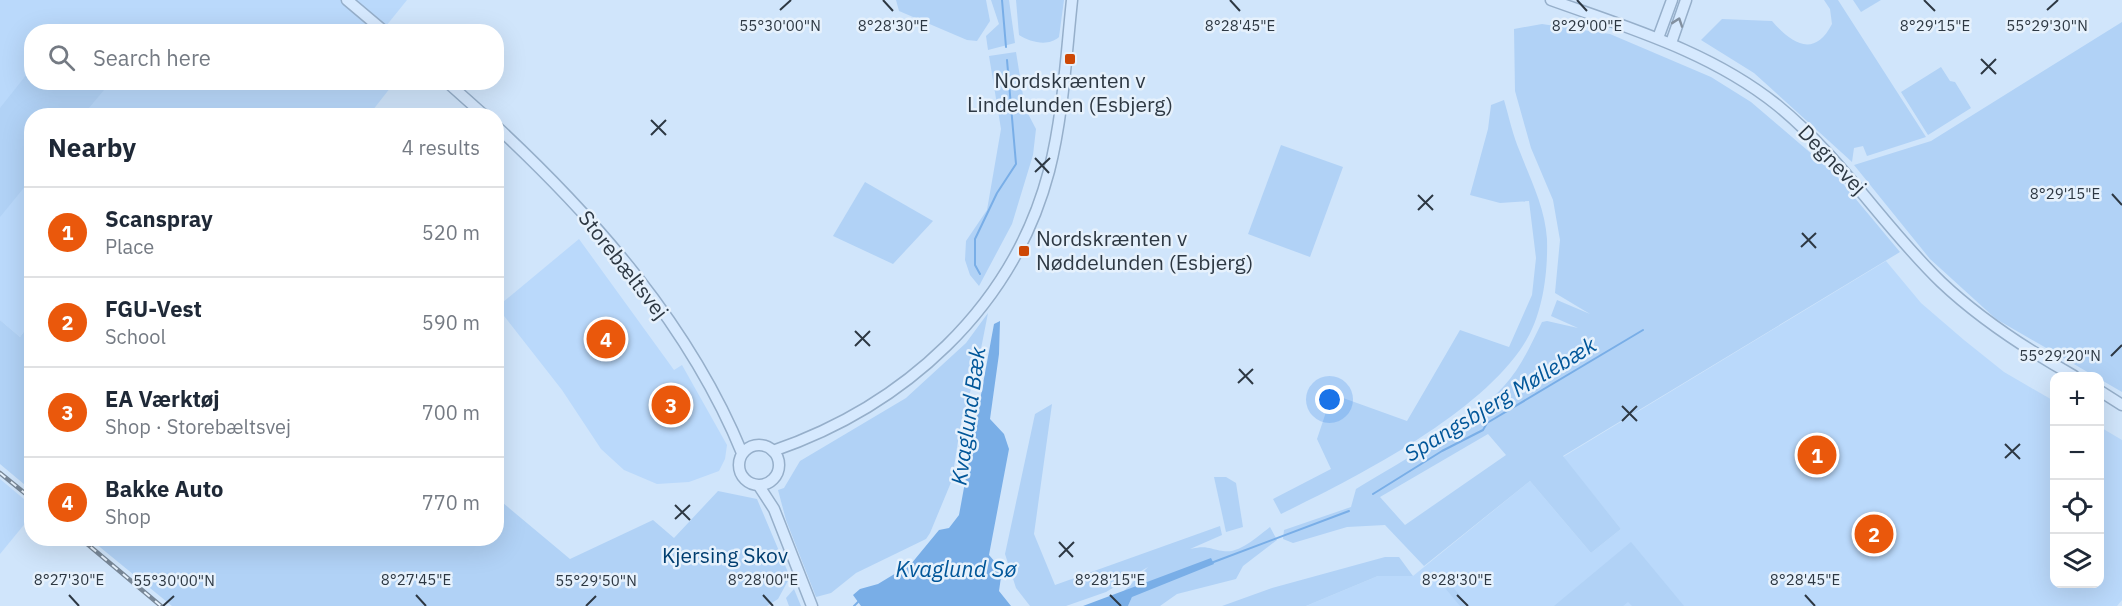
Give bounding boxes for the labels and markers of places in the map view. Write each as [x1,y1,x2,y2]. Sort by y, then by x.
marker: Nordskrænten v Lindelunden (Esbjerg) [1063,52,1077,66]
place label: Nordskrænten v Lindelunden (Esbjerg) [967,66,1173,118]
place label: Nordskrænten v Nøddelunden (Esbjerg) [1036,224,1253,276]
marker: Nordskrænten v Nøddelunden (Esbjerg) [1017,244,1031,258]
pin: 4 [586,316,626,362]
pin: 3 [652,382,690,428]
pin: 1 [1798,432,1836,478]
pin: 2 [1854,512,1894,556]

